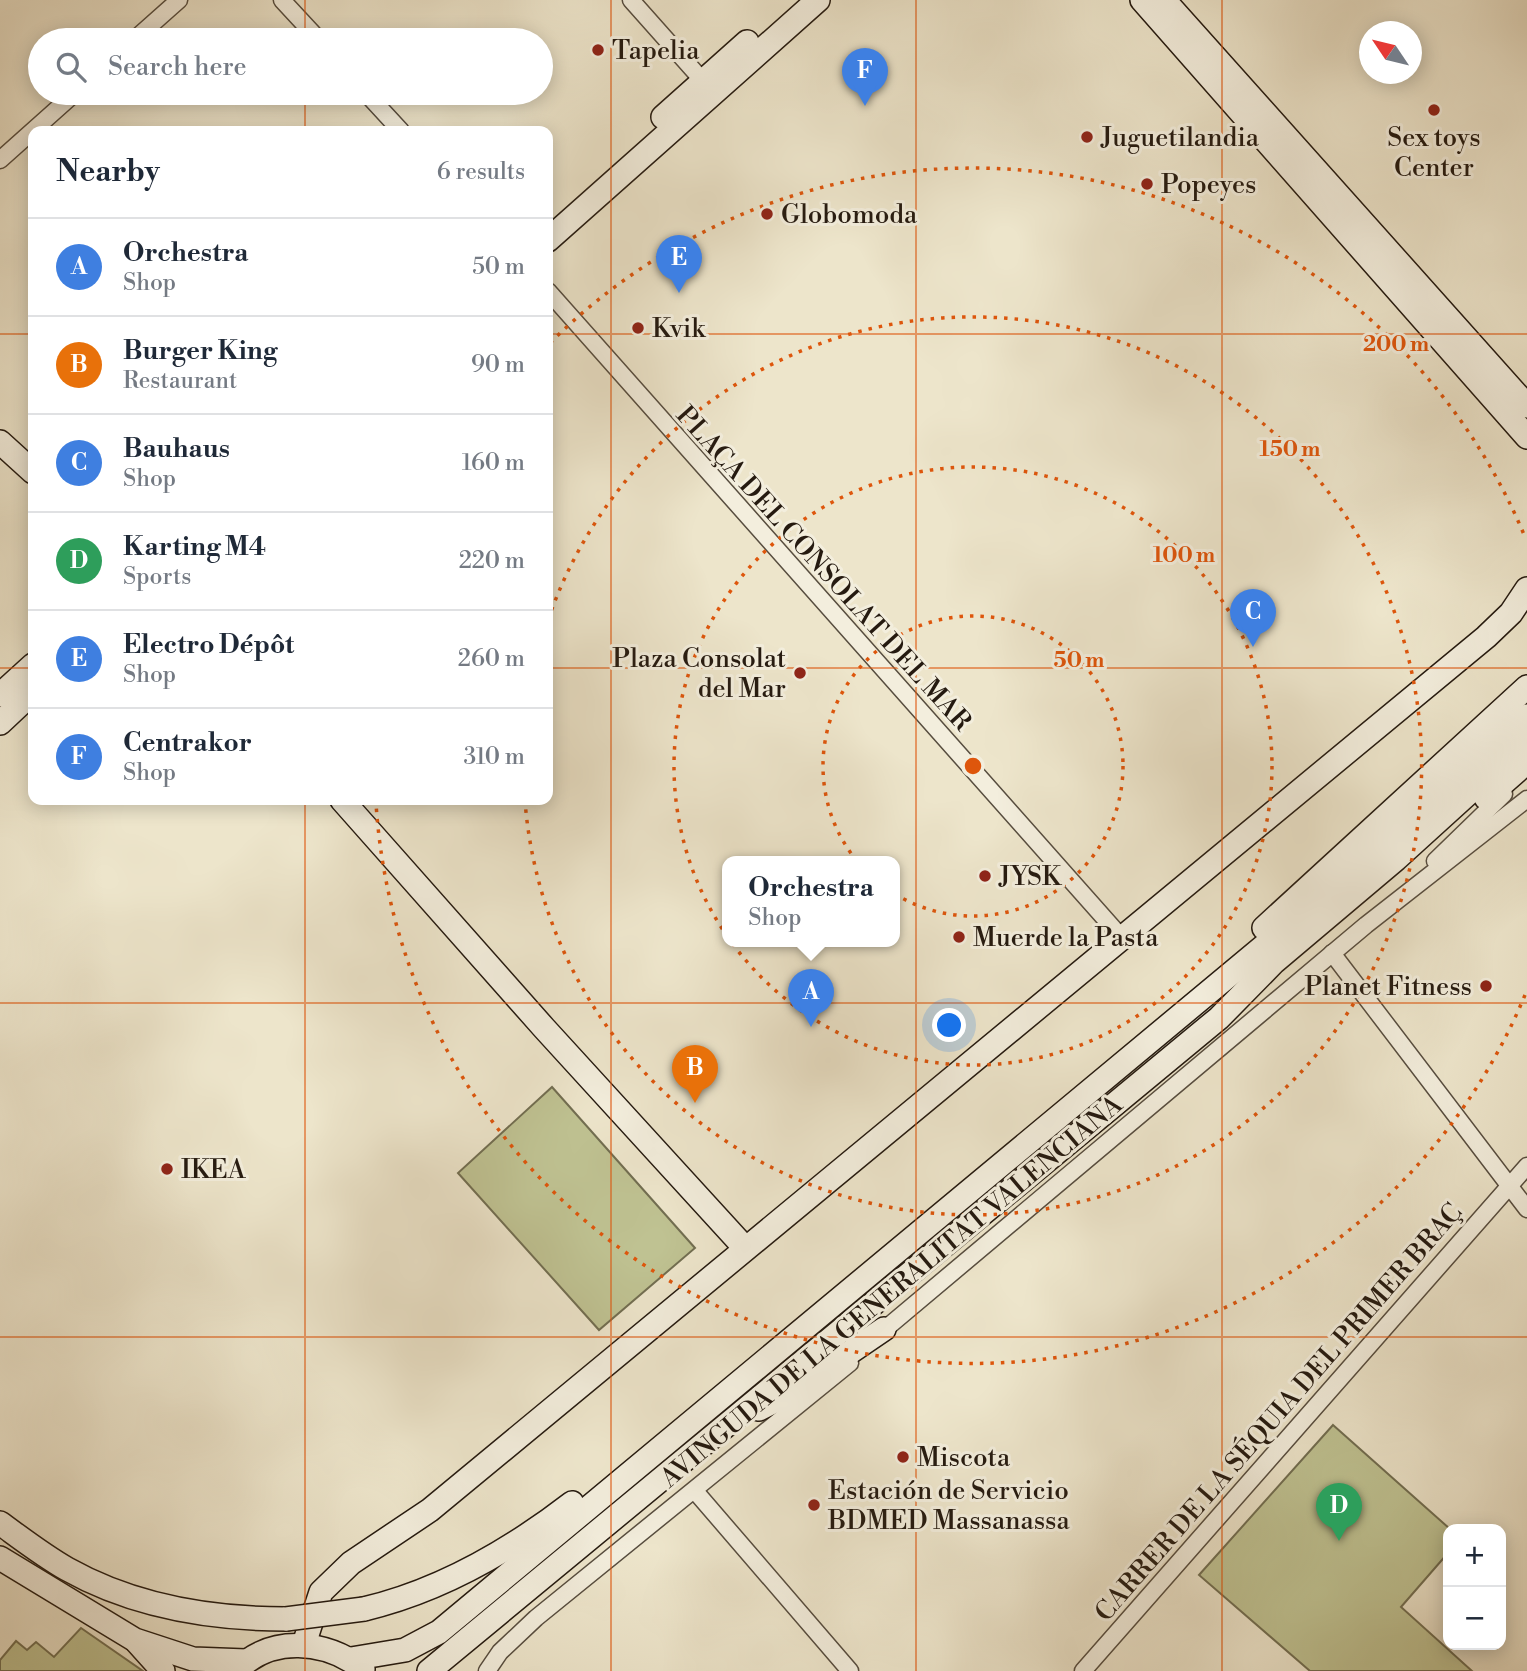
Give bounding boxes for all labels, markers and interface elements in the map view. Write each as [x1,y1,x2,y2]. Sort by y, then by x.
north arrow [1359,21,1422,84]
search box [28,28,553,105]
place label: Tapelia [612,35,700,67]
marker: Tapelia [590,42,606,58]
icon: search [52,48,90,86]
pin: F [842,48,888,106]
text: Search here [108,51,247,83]
marker: Sex toys Center [1426,102,1442,118]
place label: Juguetilandia [1100,122,1260,154]
place label: Sex toys Center [1387,122,1481,184]
marker: Juguetilandia [1079,129,1095,145]
text: Nearby [56,153,160,191]
text: 6 results [437,158,525,186]
place label: Popeyes [1161,169,1256,201]
marker: Popeyes [1139,176,1155,192]
place label: Globomoda [781,199,918,231]
marker: Globomoda [759,206,775,222]
pin: E [656,235,702,293]
text: Orchestra [123,237,248,269]
text: A [71,253,87,281]
text: 50 m [472,253,525,281]
text: Shop [123,269,176,297]
place label: Kvik [652,313,706,345]
marker: Kvik [630,320,646,336]
text: 200 m [1363,332,1429,358]
text: Burger King [123,335,277,367]
text: B [70,351,88,379]
text: 90 m [471,351,525,379]
text: Restaurant [123,367,237,395]
street label: PLAÇA DEL CONSOLAT DEL MAR [669,400,978,738]
text: Bauhaus [123,433,230,465]
text: 150 m [1260,437,1320,463]
text: C [71,449,87,477]
text: 160 m [462,449,525,477]
text: Shop [123,465,176,493]
text: Karting M4 [123,531,266,563]
text: 100 m [1153,543,1215,569]
text: D [70,547,88,575]
text: 220 m [459,547,525,575]
text: Sports [123,563,191,591]
pin: C [1230,589,1276,647]
text: Electro Dépôt [123,629,294,661]
place label: Plaza Consolat del Mar [612,643,786,705]
text: E [71,645,87,673]
text: 260 m [458,645,525,673]
text: 50 m [1054,648,1104,674]
text: Shop [123,661,176,689]
marker: Plaza Consolat del Mar [792,665,808,681]
text: Centrakor [123,727,252,759]
text: F [71,743,87,771]
text: 310 m [464,743,525,771]
centre of rings [961,754,985,778]
text: Shop [123,759,176,787]
popup [722,856,900,947]
place label: JYSK [998,861,1063,893]
marker: JYSK [977,868,993,884]
text: Orchestra [748,872,874,904]
text: Shop [748,904,801,932]
place label: Muerde la Pasta [973,922,1159,954]
marker: Muerde la Pasta [951,929,967,945]
pin: A [788,969,834,1027]
place label: Planet Fitness [1305,971,1472,1003]
marker: Planet Fitness [1478,978,1494,994]
your location [932,1008,966,1042]
pin: B [672,1045,718,1103]
street label: AVINGUDA DE LA GENERALITAT VALENCIANA [653,1088,1130,1495]
place label: IKEA [181,1154,247,1186]
marker: IKEA [159,1161,175,1177]
street label: CARRER DE LA SÉQUIA DEL PRIMER BRAÇ [1088,1197,1468,1627]
place label: Miscota [917,1442,1011,1474]
marker: Miscota [895,1449,911,1465]
place label: Estación de Servicio BDMED Massanassa [827,1475,1070,1537]
pin: D [1316,1483,1362,1541]
marker: Estación de Servicio BDMED Massanassa [806,1497,822,1513]
map controls [1443,1524,1506,1650]
button: + [1443,1524,1506,1587]
button: − [1443,1587,1506,1650]

